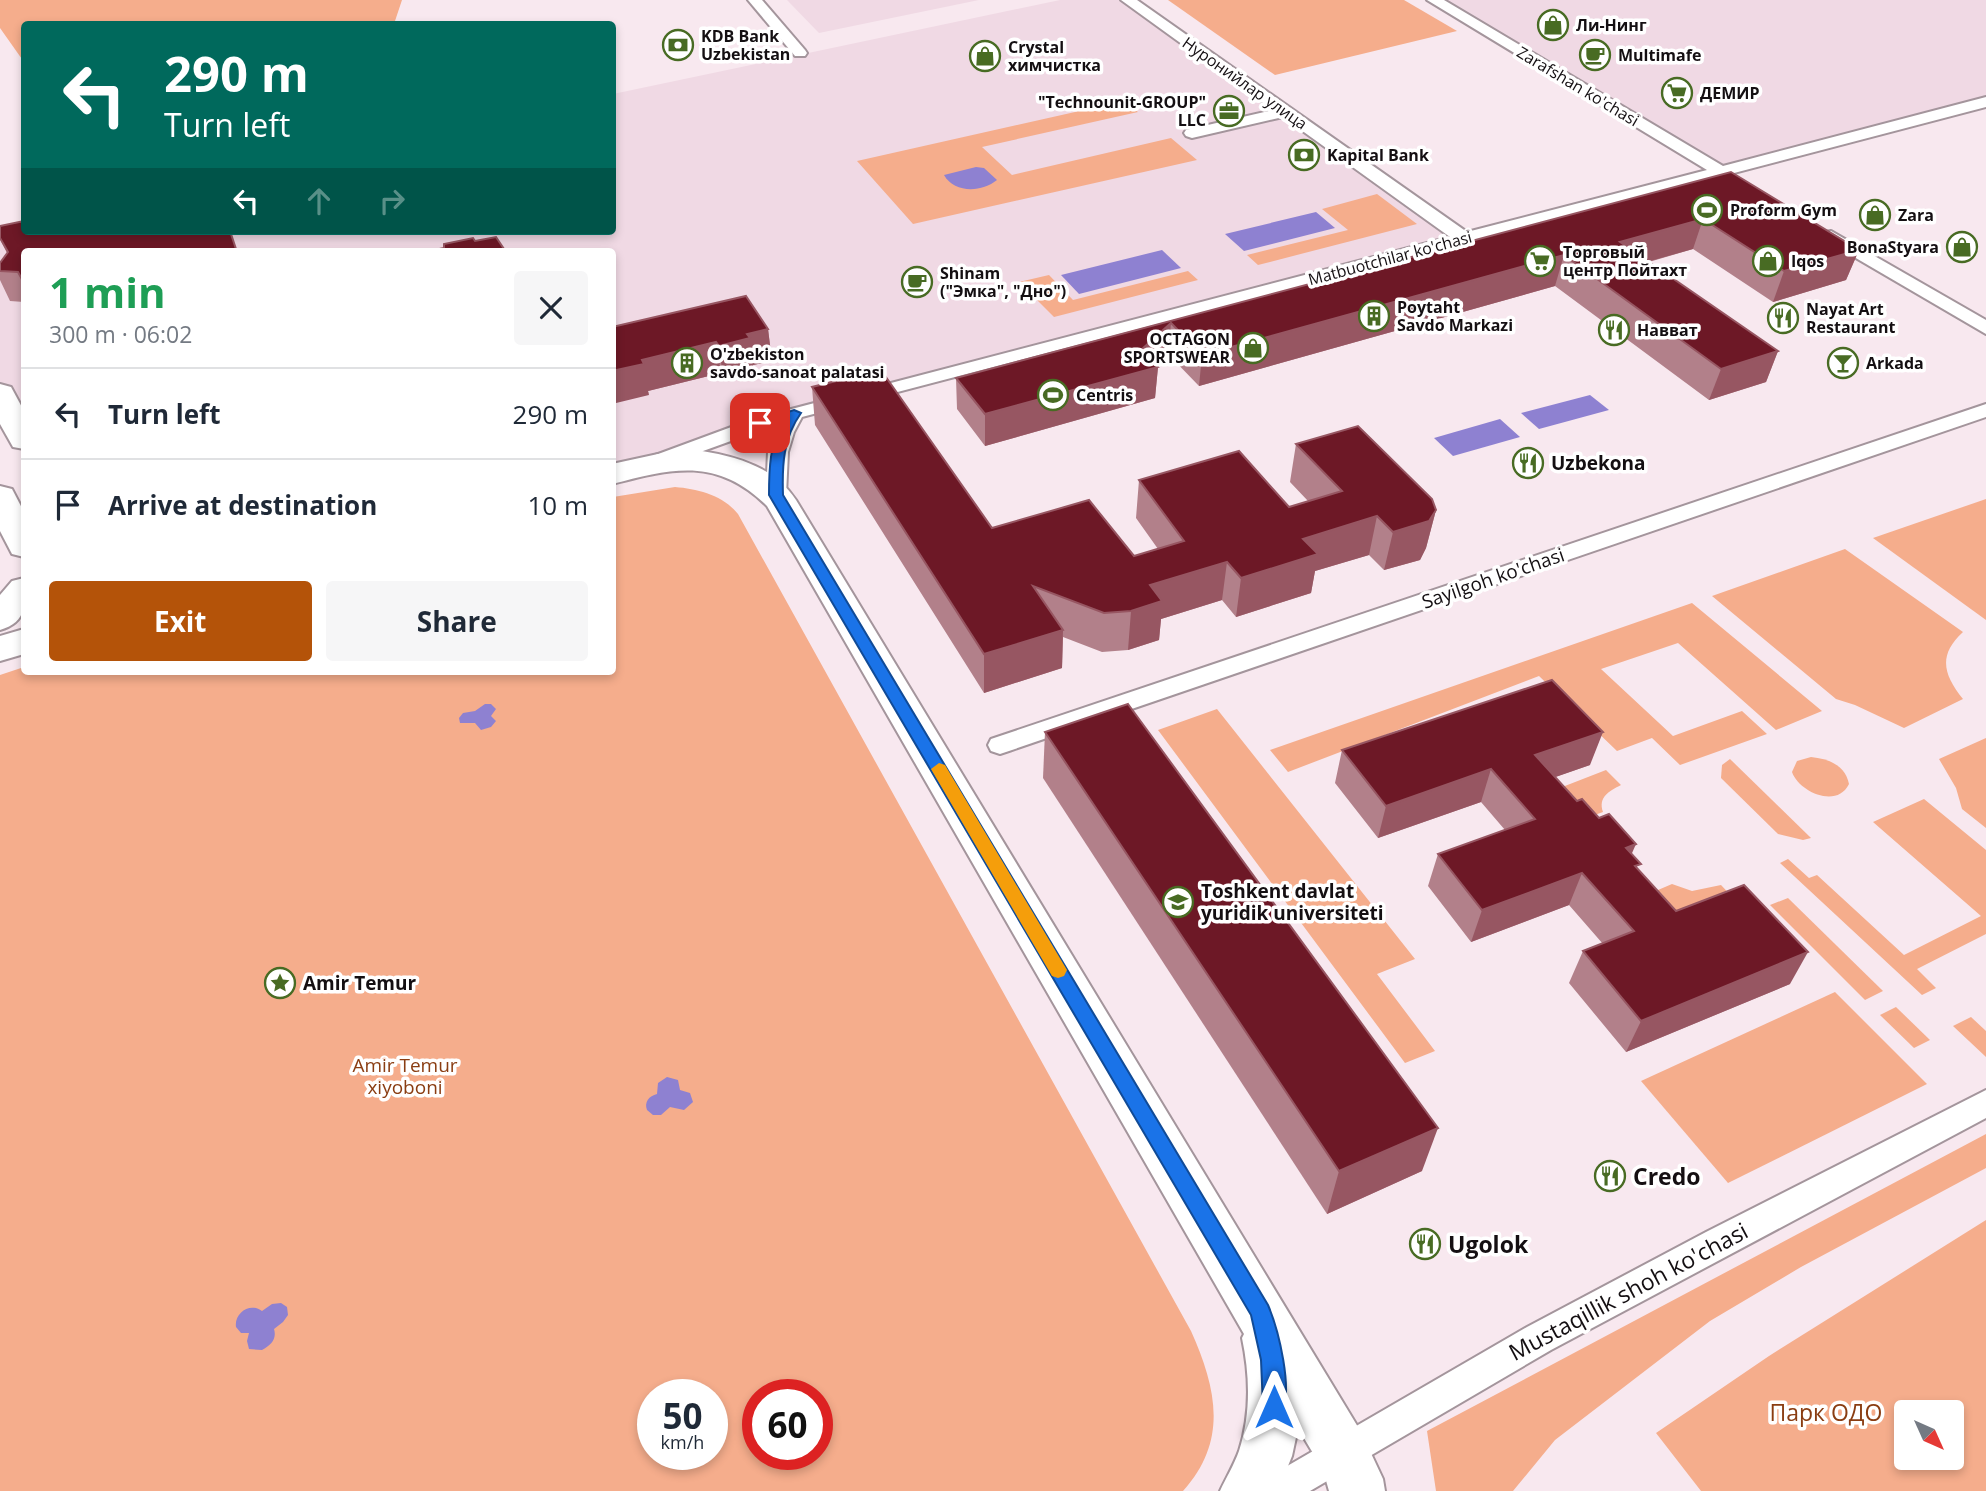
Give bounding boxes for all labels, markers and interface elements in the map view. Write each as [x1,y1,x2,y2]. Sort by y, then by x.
shop icon: Ли-Нинг [1536,8,1570,42]
place label: Ли-Нинг [1576,14,1647,36]
place label: KDB Bank Uzbekistan [701,25,790,65]
bank icon: KDB Bank Uzbekistan [661,28,695,62]
street label: Нуронийлар улица [1178,32,1312,134]
place label: Crystal химчистка [1008,36,1101,76]
cafe icon: Multimafe [1578,38,1612,72]
shop icon: Crystal химчистка [968,39,1002,73]
text: 290 m [164,40,309,106]
street label: Zarafshan ko'chasi [1513,41,1643,131]
place label: Multimafe [1618,44,1701,66]
icon: left [49,49,140,140]
supermarket icon: ДЕМИР [1660,76,1694,110]
place label: ДЕМИР [1700,82,1760,104]
place label: "Technounit-GROUP" LLC [1038,91,1206,131]
office icon: "Technounit-GROUP" LLC [1212,94,1246,128]
text: Turn left [164,103,290,146]
bank icon: Kapital Bank [1287,138,1321,172]
place label: Kapital Bank [1327,144,1429,166]
icon: left [227,182,265,220]
icon: ahead [300,182,338,220]
icon: right [373,182,411,220]
sports icon: Proform Gym [1690,193,1724,227]
shop icon: Zara [1858,198,1892,232]
place label: Proform Gym [1730,199,1837,221]
place label: Zara [1898,204,1934,226]
street label: Matbuotchilar ko'chasi [1306,226,1474,290]
shop icon: BonaStyara [1945,230,1979,264]
place label: BonaStyara [1847,236,1939,258]
place label: Торговый центр Пойтахт [1563,241,1687,281]
supermarket icon: Торговый центр Пойтахт [1523,244,1557,278]
shop icon: Iqos [1751,244,1785,278]
place label: Iqos [1791,250,1824,272]
place label: Shinam ("Эмка", "Дно") [940,262,1066,302]
text: 1 min [49,263,166,320]
cafe icon: Shinam ("Эмка", "Дно") [900,265,934,299]
button: close [514,271,588,345]
place label: Poytaht Savdo Markazi [1397,296,1513,336]
place label: Nayat Art Restaurant [1806,298,1896,338]
building icon: Poytaht Savdo Markazi [1357,299,1391,333]
restaurant icon: Nayat Art Restaurant [1766,301,1800,335]
restaurant icon: Навват [1597,313,1631,347]
text: 300 m · 06:02 [49,318,192,350]
place label: Навват [1637,319,1698,341]
place label: OCTAGON SPORTSWEAR [1124,328,1230,368]
shop icon: OCTAGON SPORTSWEAR [1236,331,1270,365]
place label: O'zbekiston savdo-sanoat palatasi [710,343,884,383]
building icon: O'zbekiston savdo-sanoat palatasi [670,346,704,380]
bar icon: Arkada [1826,346,1860,380]
place label: Arkada [1866,352,1924,374]
sports icon: Centris [1036,378,1070,412]
place label: Centris [1076,384,1133,406]
pin [730,393,790,453]
icon: left [49,395,87,433]
text: Turn left [108,396,220,432]
text: 290 m [513,396,588,432]
icon: arrive [741,404,779,442]
restaurant icon: Uzbekona [1511,446,1545,480]
place label: Uzbekona [1551,450,1645,476]
icon: arrive [49,486,87,524]
text: Arrive at destination [108,487,377,523]
text: 10 m [527,487,588,523]
street label: Sayilgoh ko'chasi [1418,541,1568,615]
button: Exit [49,581,312,661]
button: Share [326,581,588,661]
place label: Toshkent davlat yuridik universiteti [1201,878,1383,926]
school or university icon: Toshkent davlat yuridik universiteti [1161,885,1195,919]
place icon: Amir Temur [263,966,297,1000]
place label: Amir Temur [303,970,417,996]
park label: Amir Temur xiyoboni [352,1052,458,1100]
restaurant icon: Credo [1593,1159,1627,1193]
place label: Credo [1633,1160,1700,1192]
street label: Mustaqillik shoh ko'chasi [1503,1214,1753,1368]
restaurant icon: Ugolok [1408,1227,1442,1261]
place label: Ugolok [1448,1228,1529,1260]
position arrow [1237,1370,1311,1444]
speed limit sign: 60 [742,1379,833,1470]
text: 50 [662,1392,703,1439]
park label: Парк ОДО [1770,1396,1882,1428]
north arrow [1894,1400,1964,1470]
map controls [1894,1400,1964,1470]
text: km/h [661,1430,704,1454]

